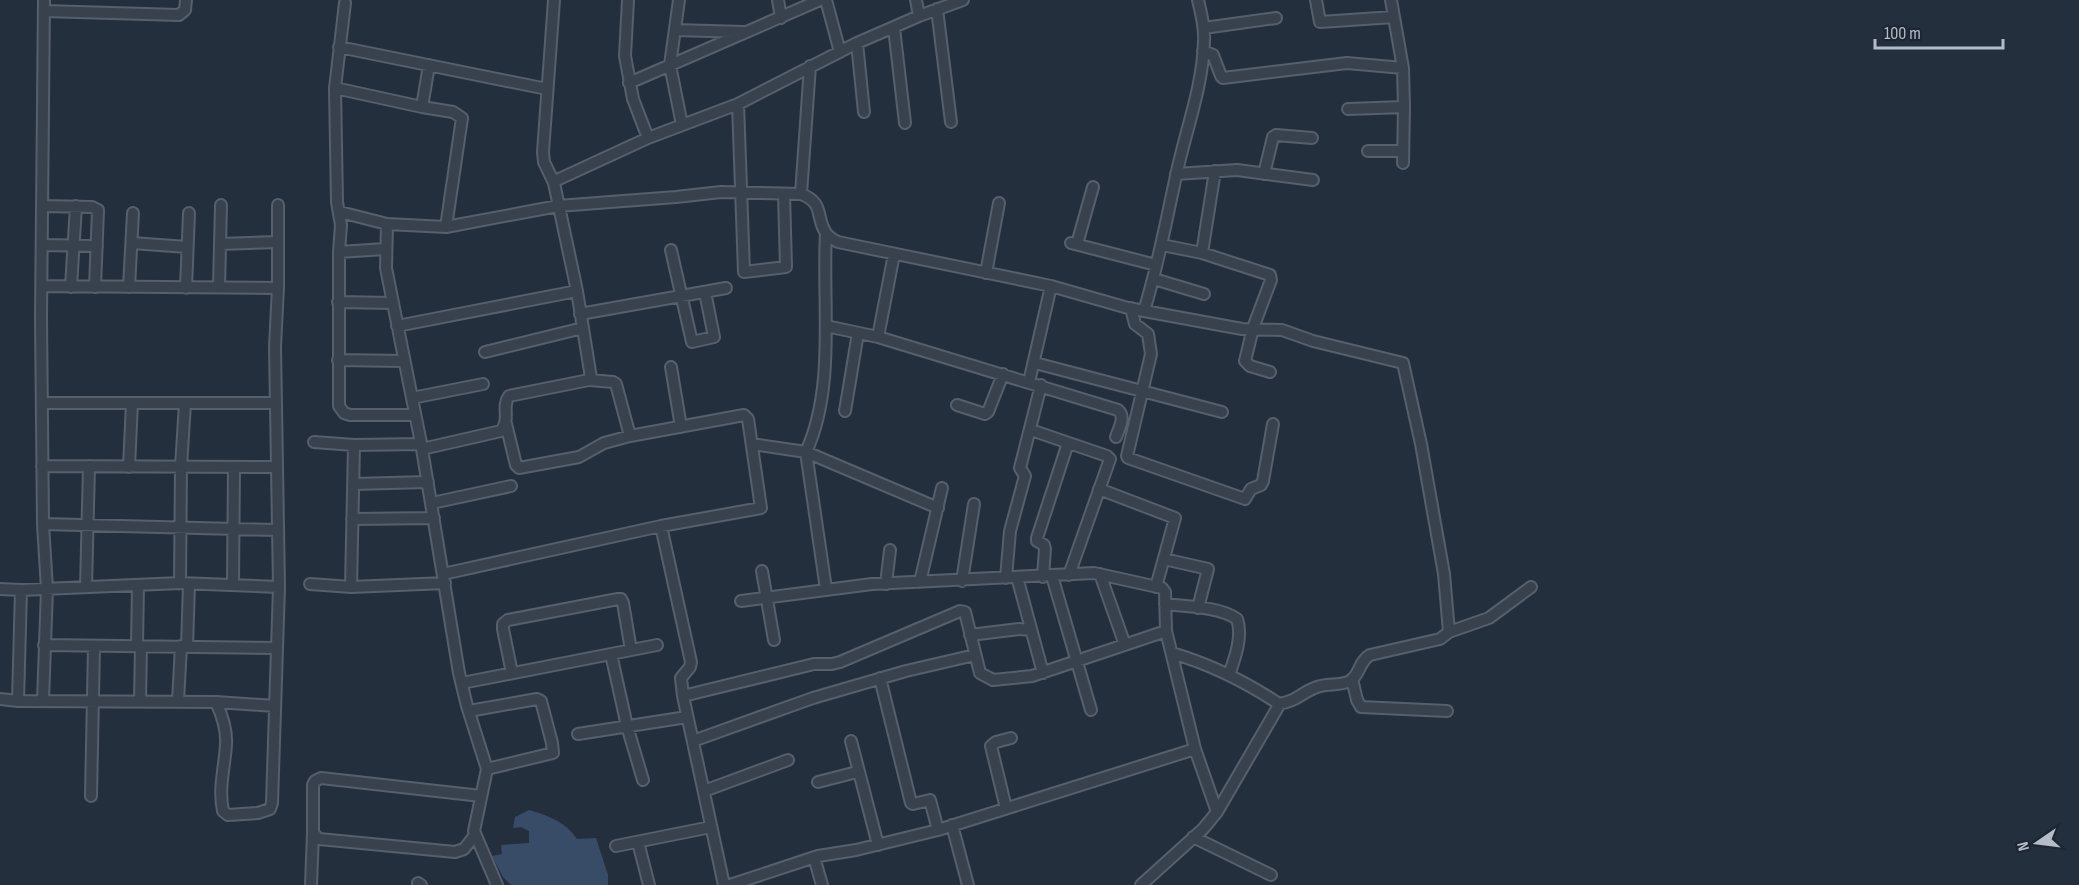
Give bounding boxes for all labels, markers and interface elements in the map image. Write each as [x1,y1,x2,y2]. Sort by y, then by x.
scale bar [1875,12,2002,50]
text: 100 m [1884,23,1921,44]
north arrow [2007,813,2067,873]
text: N [2014,840,2034,853]

